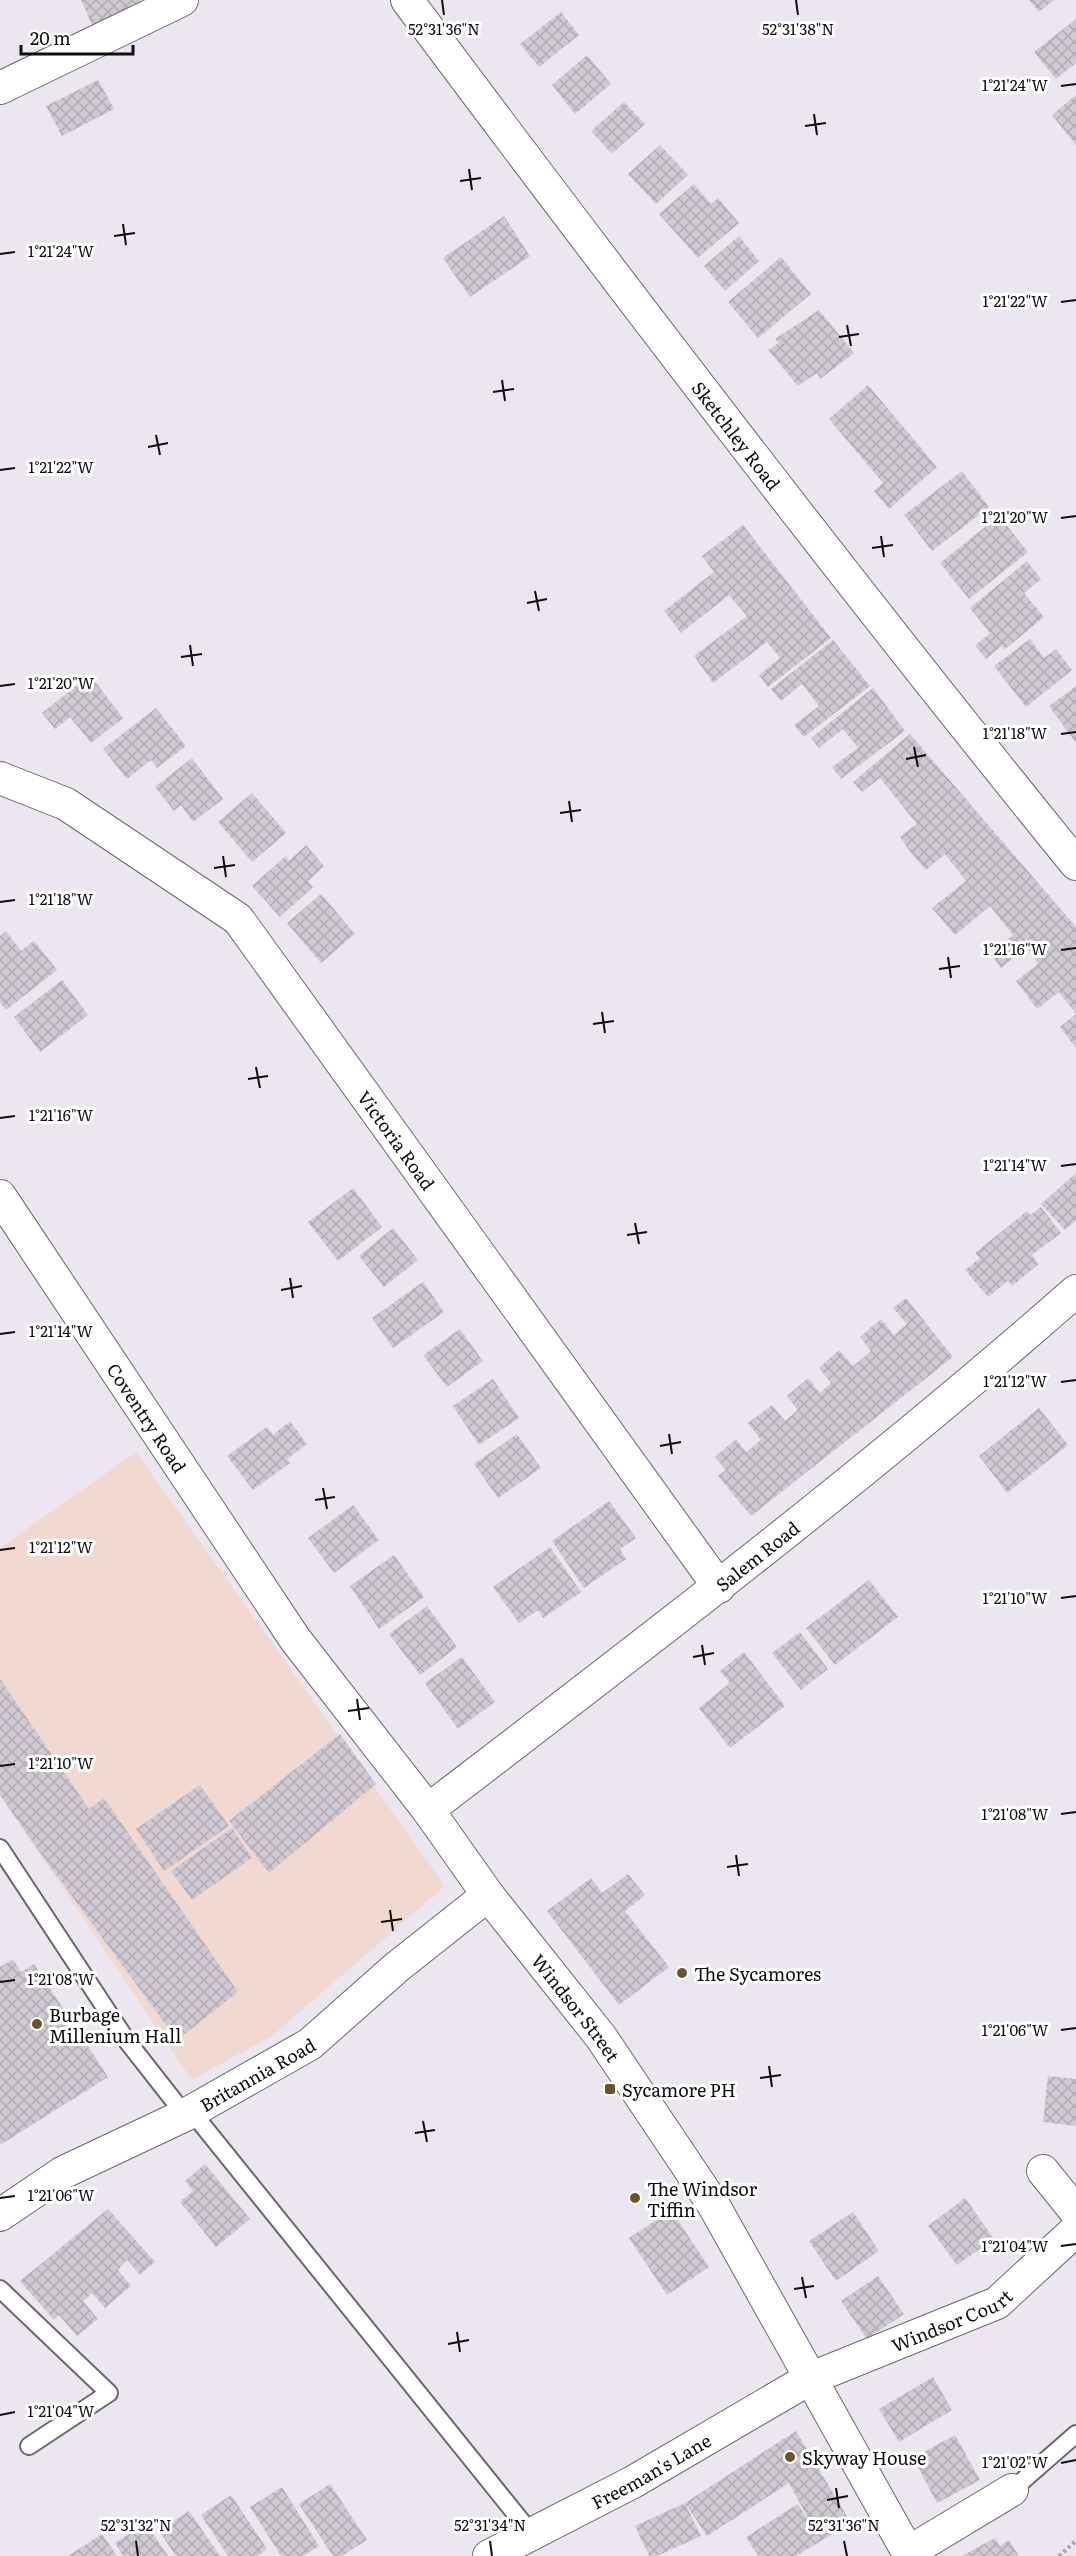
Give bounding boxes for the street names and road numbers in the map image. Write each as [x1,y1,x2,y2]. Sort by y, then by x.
street label: Sketchley Road [686,375,788,495]
street label: Victoria Road [352,1084,442,1195]
street label: Coventry Road [101,1357,194,1478]
street label: Salem Road [709,1514,805,1597]
street label: Windsor Street [526,1948,628,2067]
street label: Britannia Road [194,2030,320,2118]
street label: Windsor Court [887,2282,1018,2358]
street label: Freeman's Lane [586,2426,716,2515]

